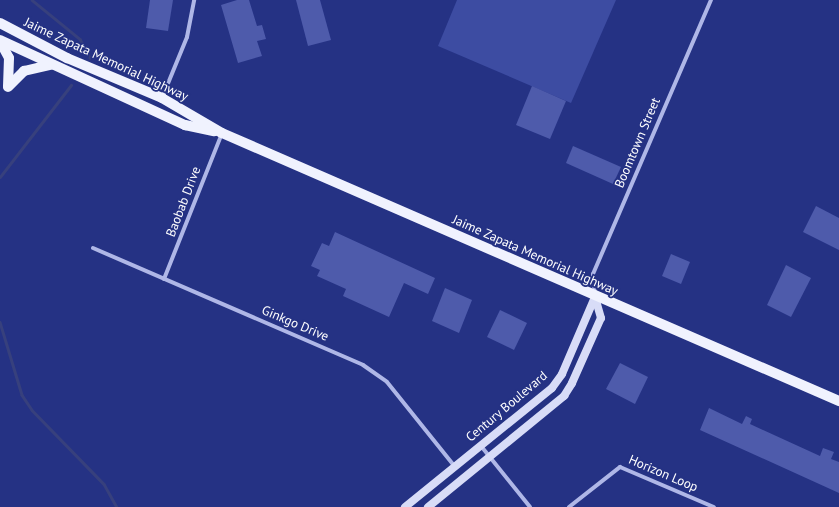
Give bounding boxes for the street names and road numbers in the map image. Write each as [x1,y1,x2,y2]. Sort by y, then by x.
street label: Jaime Zapata Memorial Highway [21,15,191,105]
street label: Boomtown Street [612,96,664,190]
street label: Baobab Drive [163,165,205,239]
street label: Jaime Zapata Memorial Highway [450,212,620,300]
street label: Ginkgo Drive [259,303,331,345]
street label: Century Boulevard [463,368,551,446]
street label: Horizon Loop [626,452,700,496]

